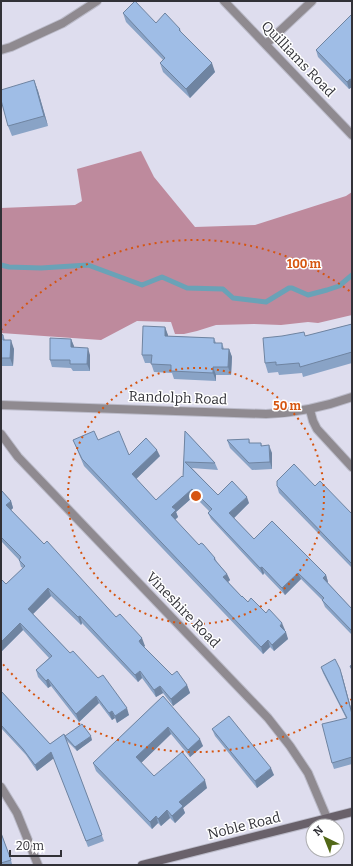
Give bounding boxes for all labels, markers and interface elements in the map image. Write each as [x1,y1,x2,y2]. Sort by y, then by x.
street label: Quilliams Road [258,18,338,100]
text: 100 m [287,257,322,271]
street label: Randolph Road [128,388,228,408]
text: 50 m [273,399,301,413]
centre of rings [189,489,203,503]
street label: Vineshire Road [143,569,223,651]
street label: Noble Road [206,809,282,843]
north arrow [305,818,345,858]
text: N [311,823,326,839]
scale bar [10,832,61,858]
text: 20 m [16,839,45,853]

